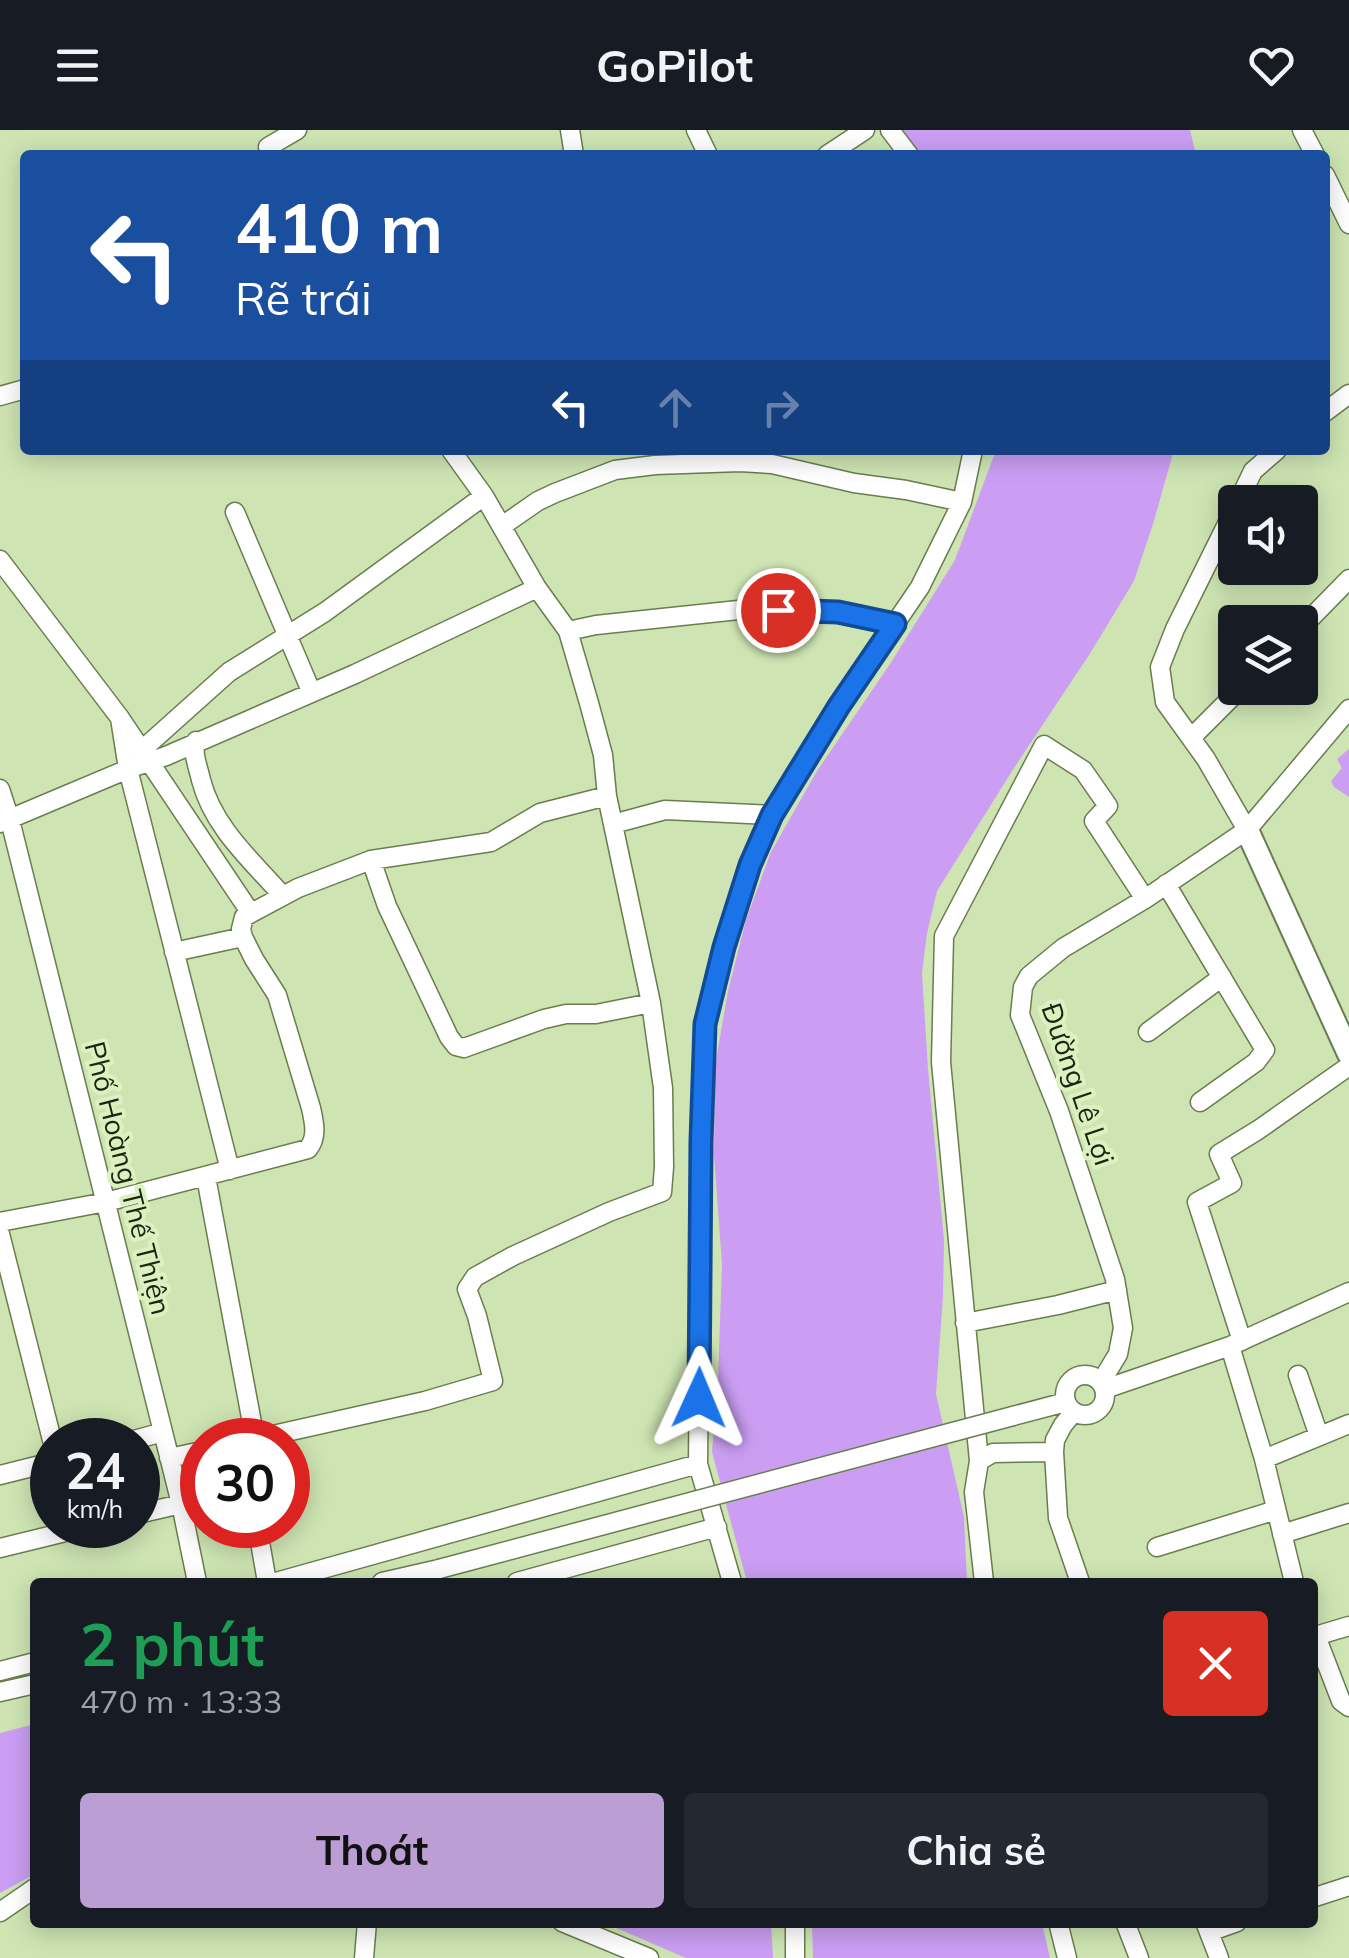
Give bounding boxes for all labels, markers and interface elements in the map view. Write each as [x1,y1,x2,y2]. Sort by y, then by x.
text: GoPilot [596,37,753,93]
icon: menu [50,38,105,93]
icon: heart [1244,38,1299,93]
text: 410 m [235,183,443,271]
icon: left [70,190,200,320]
text: Rẽ trái [235,270,372,326]
icon: left [543,380,598,435]
icon: ahead [648,380,703,435]
icon: right [753,380,808,435]
map controls [1218,485,1318,705]
button: sound [1218,485,1318,585]
pin [736,568,821,653]
icon: arrive [751,583,806,638]
button: layers [1218,605,1318,705]
street label: Đường Lê Lợi [1034,998,1123,1169]
street label: Phố Hoàng Thế Thiện [78,1038,179,1318]
position arrow [647,1346,751,1450]
speed limit sign: 30 [180,1418,310,1548]
text: 24 [65,1439,125,1502]
text: km/h [67,1493,123,1524]
text: 2 phút [80,1606,264,1681]
button: close [1163,1611,1268,1716]
text: 470 m · 13:33 [80,1681,282,1721]
button: Thoát [80,1793,664,1908]
button: Chia sẻ [684,1793,1268,1908]

